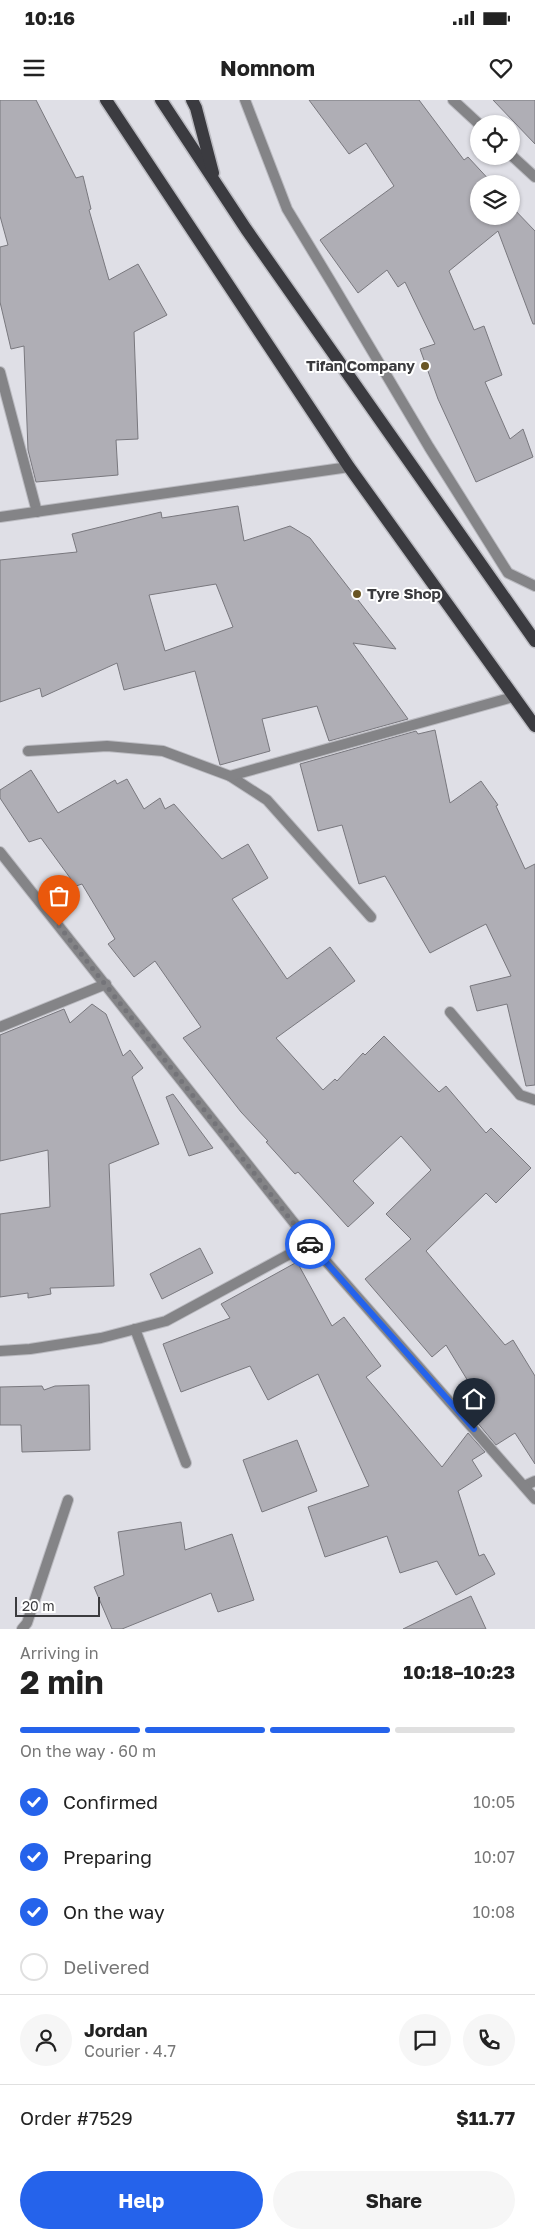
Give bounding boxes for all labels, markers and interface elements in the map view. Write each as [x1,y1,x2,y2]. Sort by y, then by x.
text: 10:16 [25,6,75,29]
icon: menu [20,54,48,82]
text: Nomnom [220,54,315,81]
icon: heart [487,54,515,82]
map controls [470,115,520,225]
button: locate [470,115,520,165]
button: layers [470,175,520,225]
place label: Tifan Company [306,356,415,374]
marker: Tifan Company [419,360,431,372]
place label: Tyre Shop [367,584,441,602]
marker: Tyre Shop [351,588,363,600]
pin [38,875,80,926]
icon: bag [45,882,73,910]
courier [285,1219,335,1269]
icon: car [296,1230,324,1258]
pin [453,1378,495,1429]
icon: home [460,1385,488,1413]
scale bar [15,1594,100,1617]
text: 20 m [22,1597,55,1614]
text: Arriving in [20,1643,99,1663]
text: 10:18–10:23 [403,1660,515,1683]
text: 2 min [20,1663,104,1701]
text: On the way · 60 m [20,1741,156,1761]
icon: check [20,1788,48,1816]
text: Confirmed [63,1790,158,1813]
text: 10:05 [473,1792,515,1812]
icon: check [20,1843,48,1871]
text: Preparing [63,1845,152,1868]
text: 10:07 [474,1847,515,1867]
icon: check [20,1898,48,1926]
text: On the way [63,1900,165,1923]
text: 10:08 [473,1902,515,1922]
text: Delivered [63,1955,150,1978]
button: person [20,2014,72,2066]
button: chat [399,2014,451,2066]
button: phone [463,2014,515,2066]
text: Jordan [84,2018,148,2041]
text: Courier · 4.7 [84,2041,176,2061]
text: Order #7529 [20,2106,133,2129]
text: $11.77 [456,2106,515,2129]
button: Help [20,2171,263,2229]
button: Share [273,2171,515,2229]

